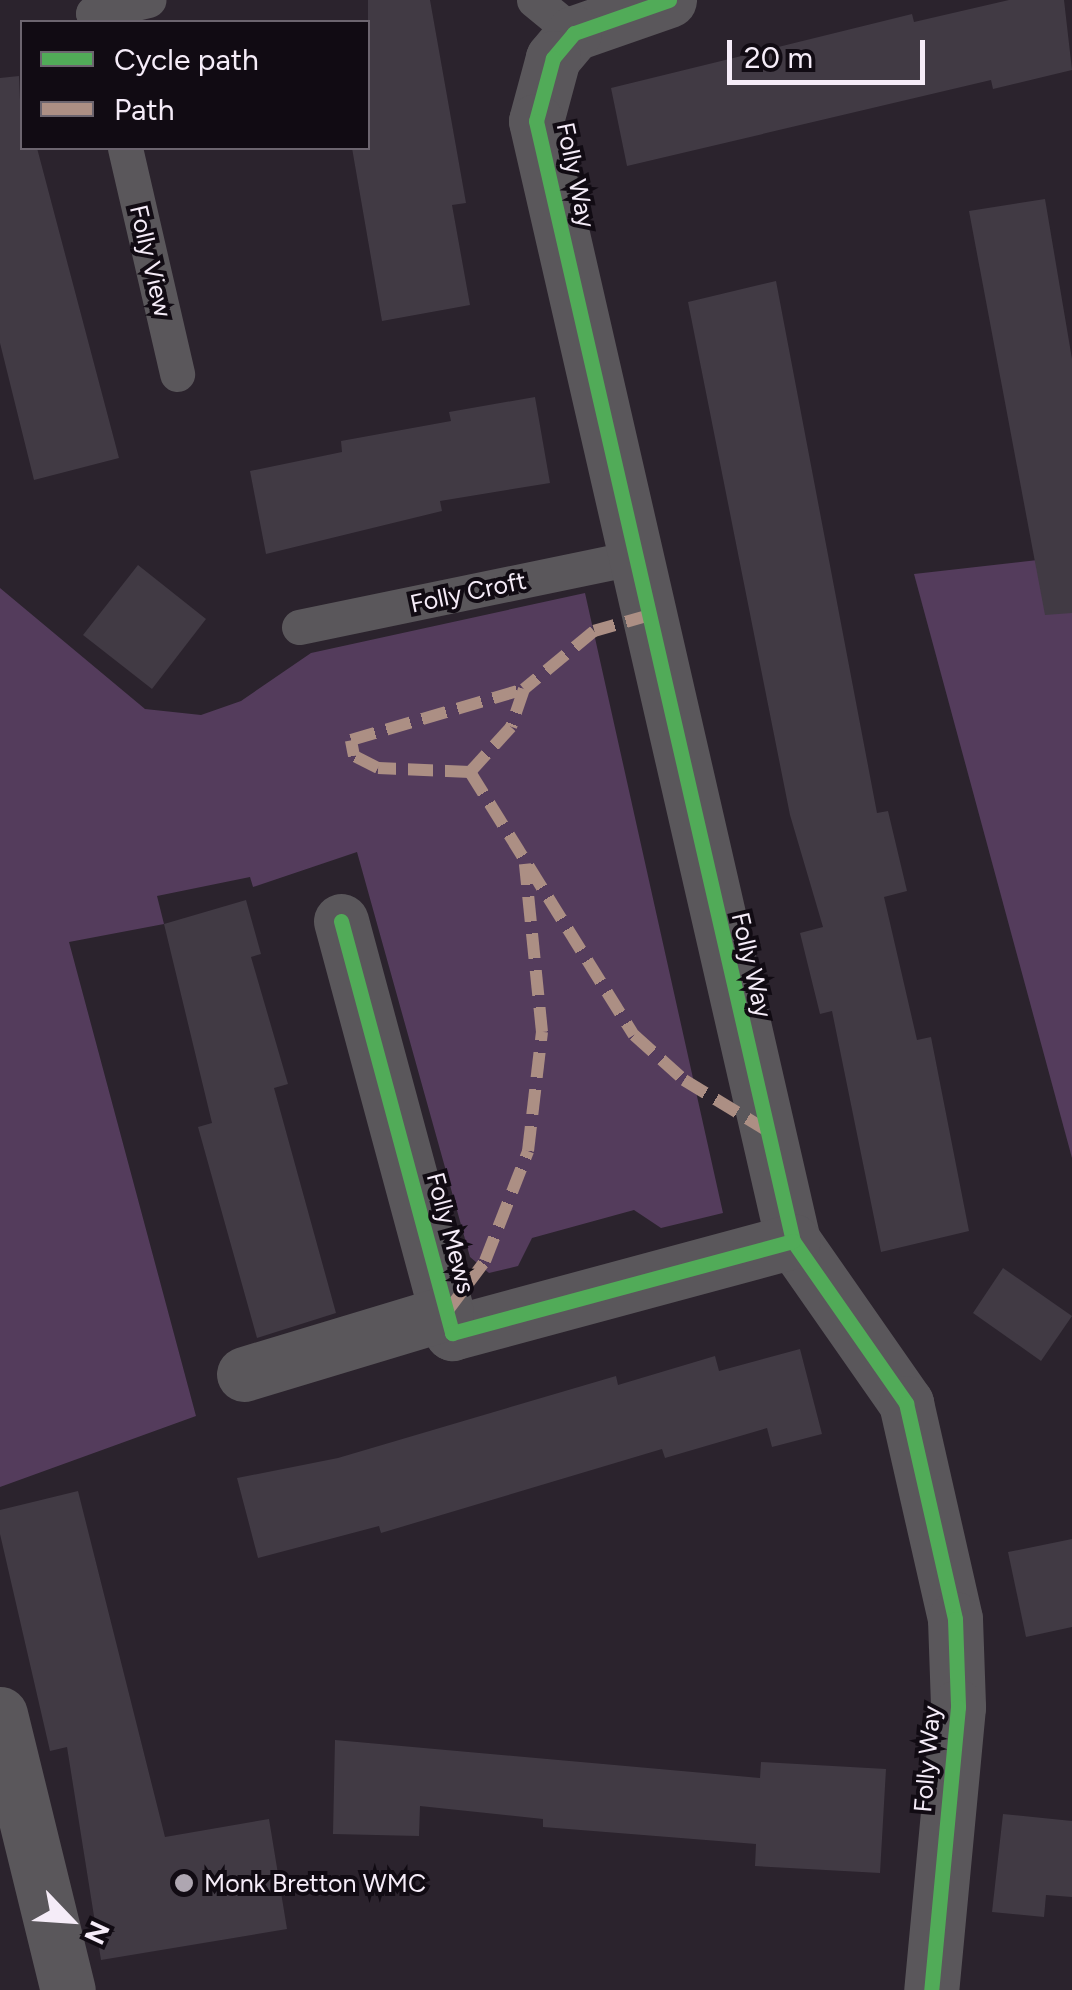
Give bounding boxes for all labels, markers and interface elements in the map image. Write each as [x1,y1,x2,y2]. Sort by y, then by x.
legend [20,20,370,150]
scale bar [732,20,930,82]
text: 20 m [744,39,813,76]
text: Cycle path [114,41,259,78]
text: Path [114,91,174,128]
street label: Folly Way [550,120,602,230]
street label: Folly View [124,202,178,320]
street label: Folly Croft [407,565,529,619]
street label: Folly Way [725,910,779,1020]
street label: Folly Mews [420,1169,482,1297]
street label: Folly Way [907,1704,947,1814]
place label: Monk Bretton WMC [204,1868,426,1898]
north arrow [20,1870,120,1970]
marker: Monk Bretton WMC [173,1872,195,1894]
text: N [77,1916,117,1950]

